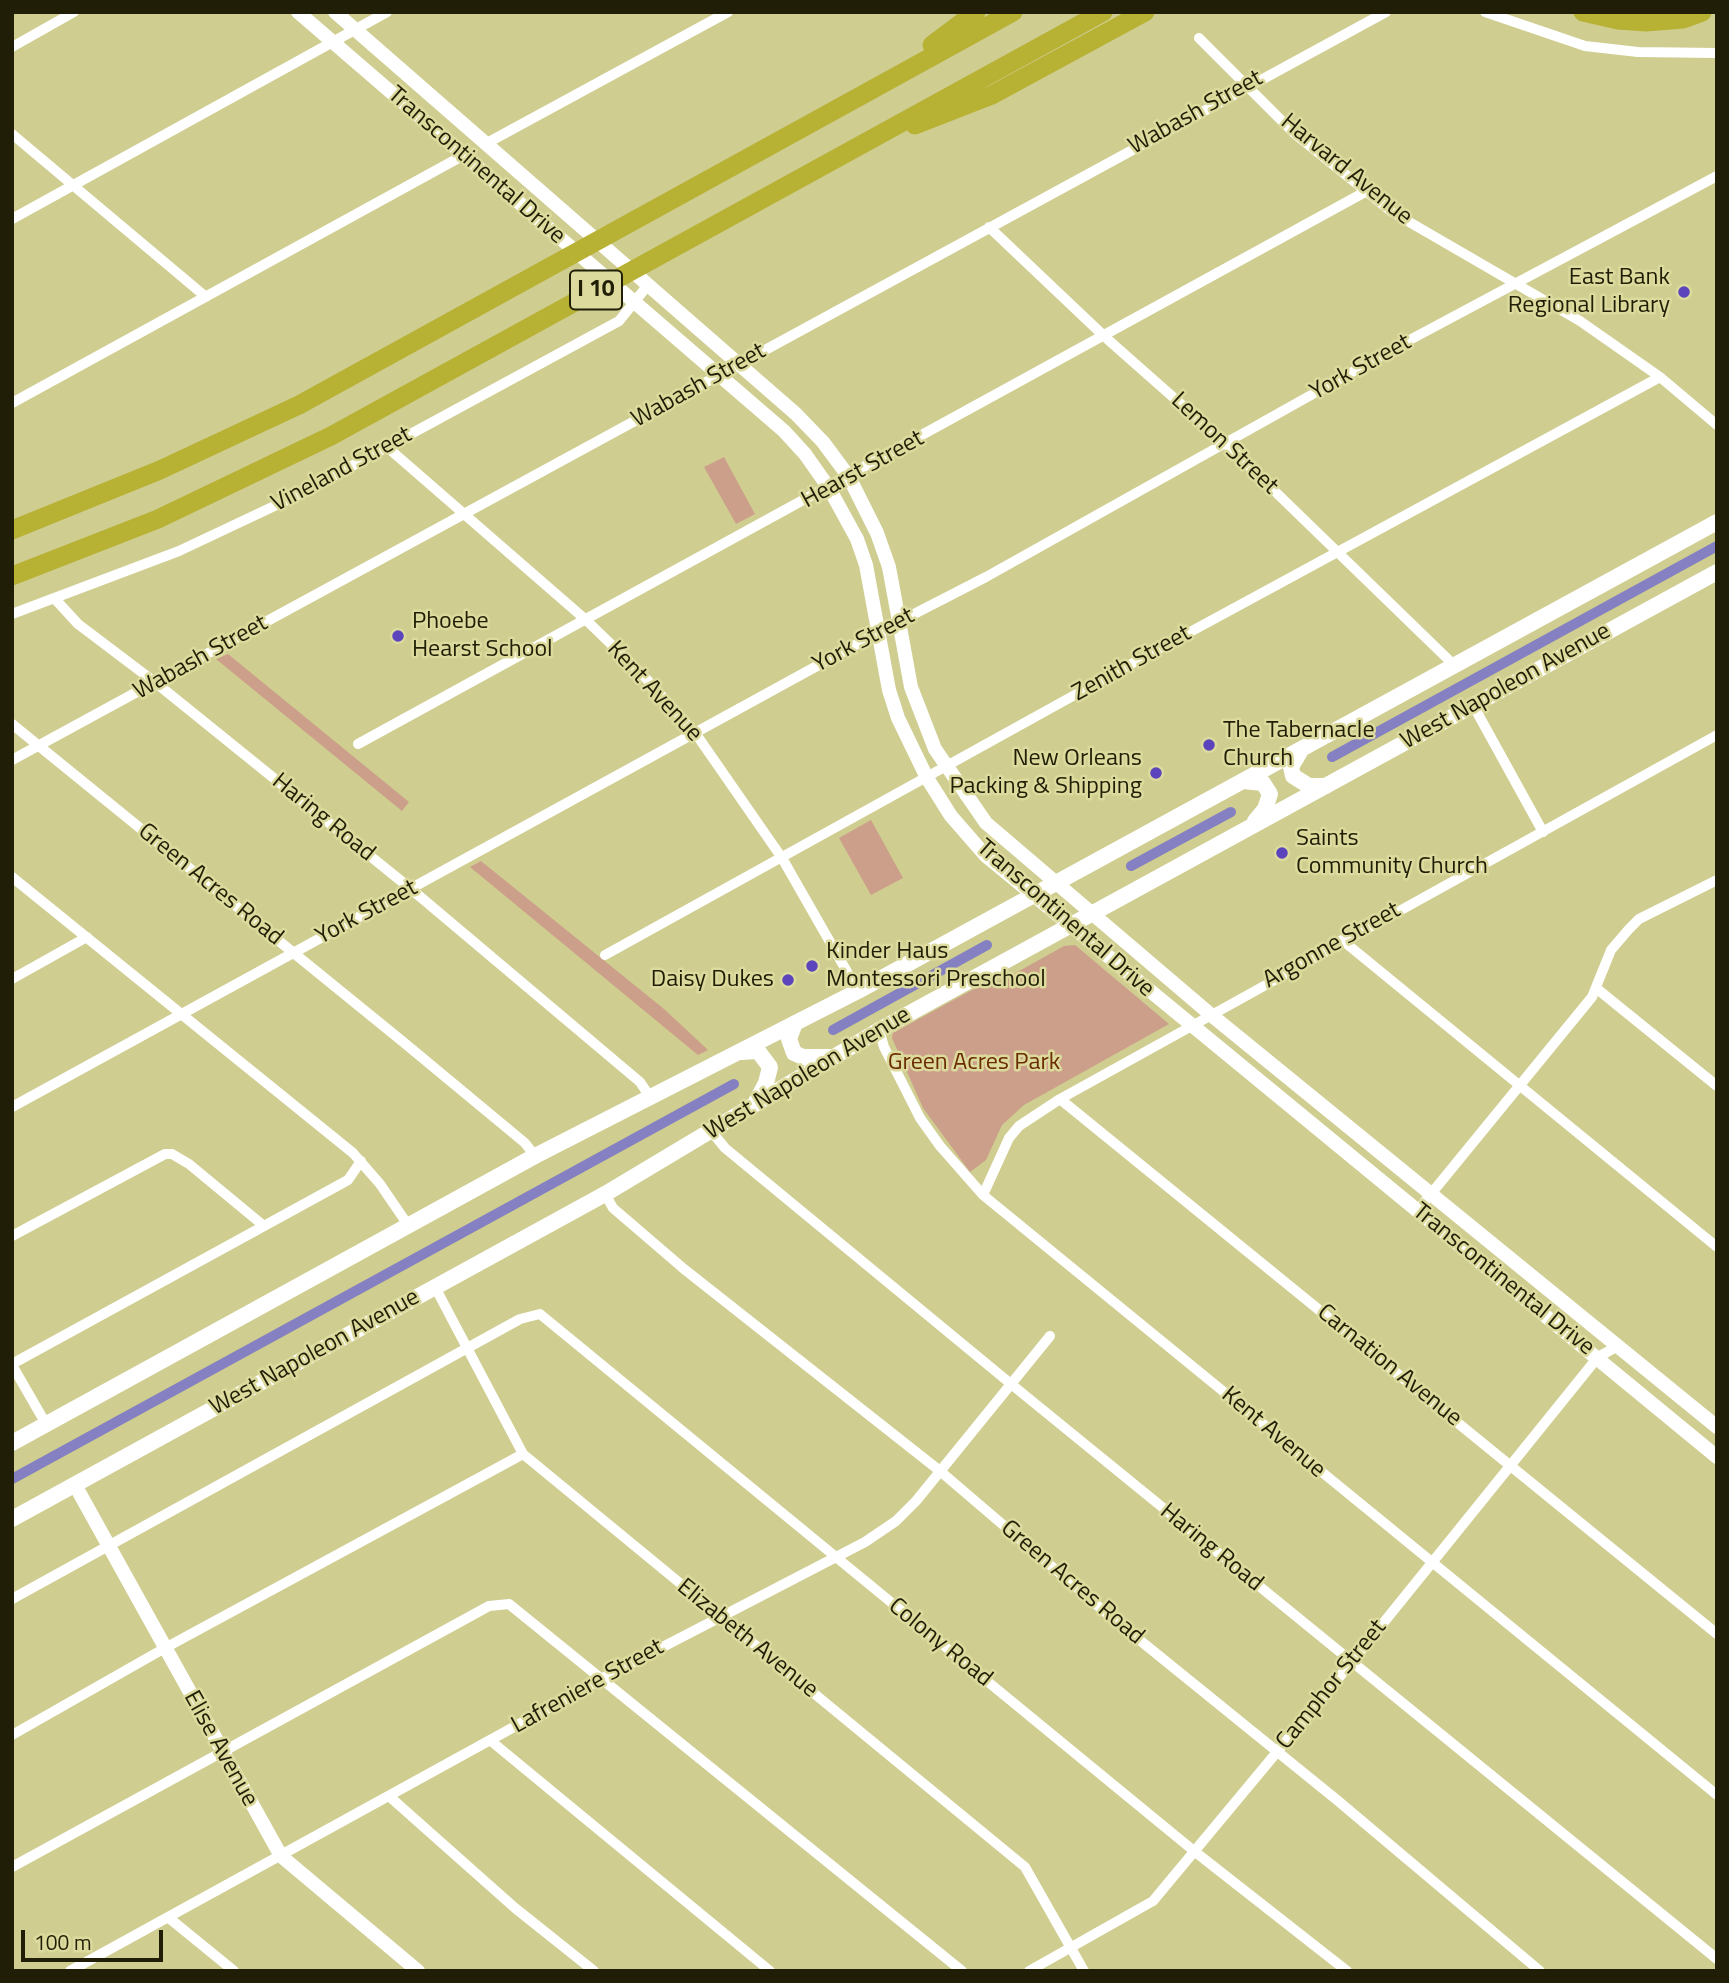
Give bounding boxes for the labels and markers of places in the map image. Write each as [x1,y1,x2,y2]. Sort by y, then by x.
place label: East Bank Regional Library [1508,264,1670,320]
marker: East Bank Regional Library [1676,284,1692,300]
place label: Phoebe Hearst School [412,608,553,664]
marker: Phoebe Hearst School [390,628,406,644]
place label: The Tabernacle Church [1223,717,1375,773]
marker: The Tabernacle Church [1201,737,1217,753]
place label: New Orleans Packing & Shipping [949,745,1142,801]
marker: New Orleans Packing & Shipping [1148,765,1164,781]
place label: Saints Community Church [1296,825,1488,881]
marker: Saints Community Church [1274,845,1290,861]
place label: Kinder Haus Montessori Preschool [826,938,1046,994]
marker: Kinder Haus Montessori Preschool [804,958,820,974]
place label: Daisy Dukes [651,966,774,994]
marker: Daisy Dukes [780,972,796,988]

